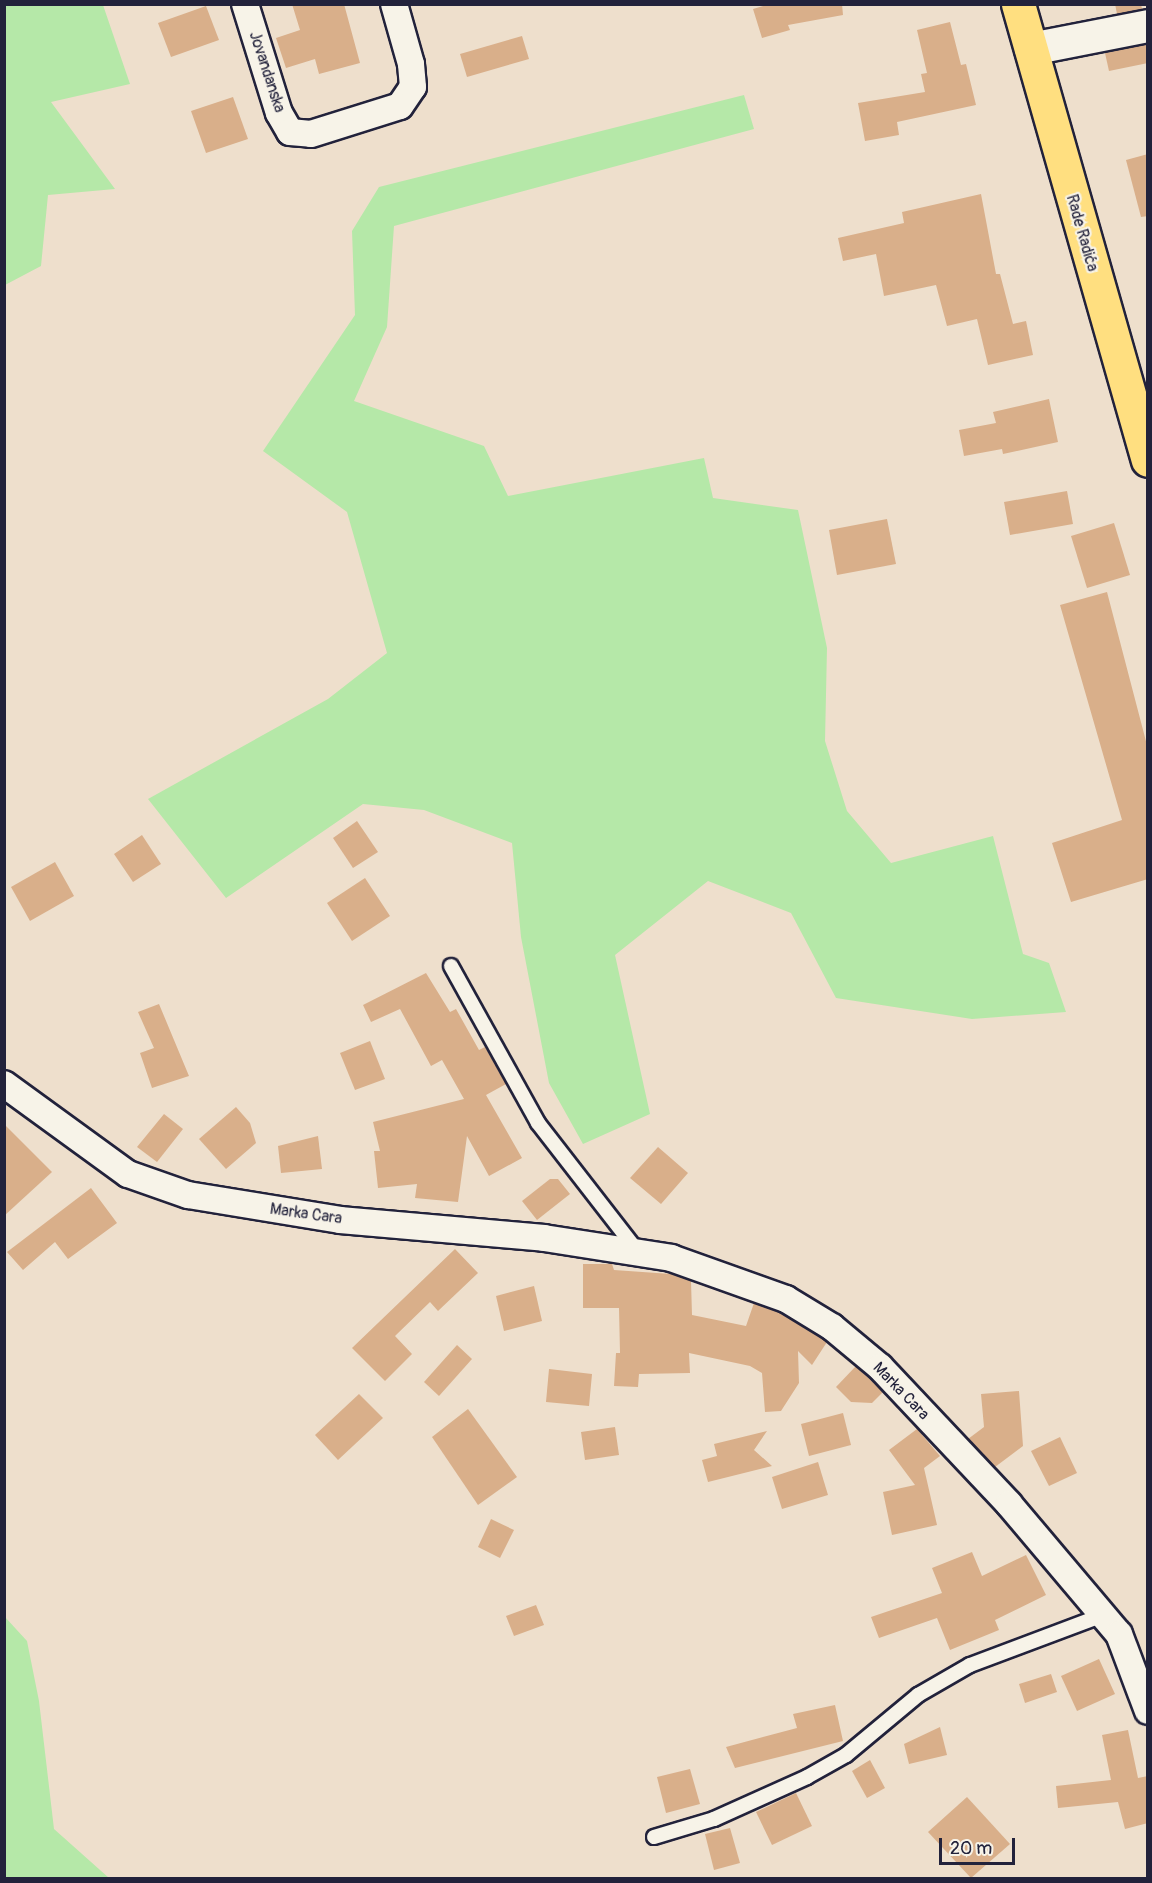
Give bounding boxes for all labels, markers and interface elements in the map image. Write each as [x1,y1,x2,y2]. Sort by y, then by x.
street label: Jovandanska [245,29,289,115]
street label: Rade Radića [1062,192,1102,274]
street label: Marka Cara [269,1199,343,1229]
street label: Marka Cara [869,1358,933,1424]
scale bar [942,1826,1018,1864]
text: 20 m [950,1837,992,1860]

